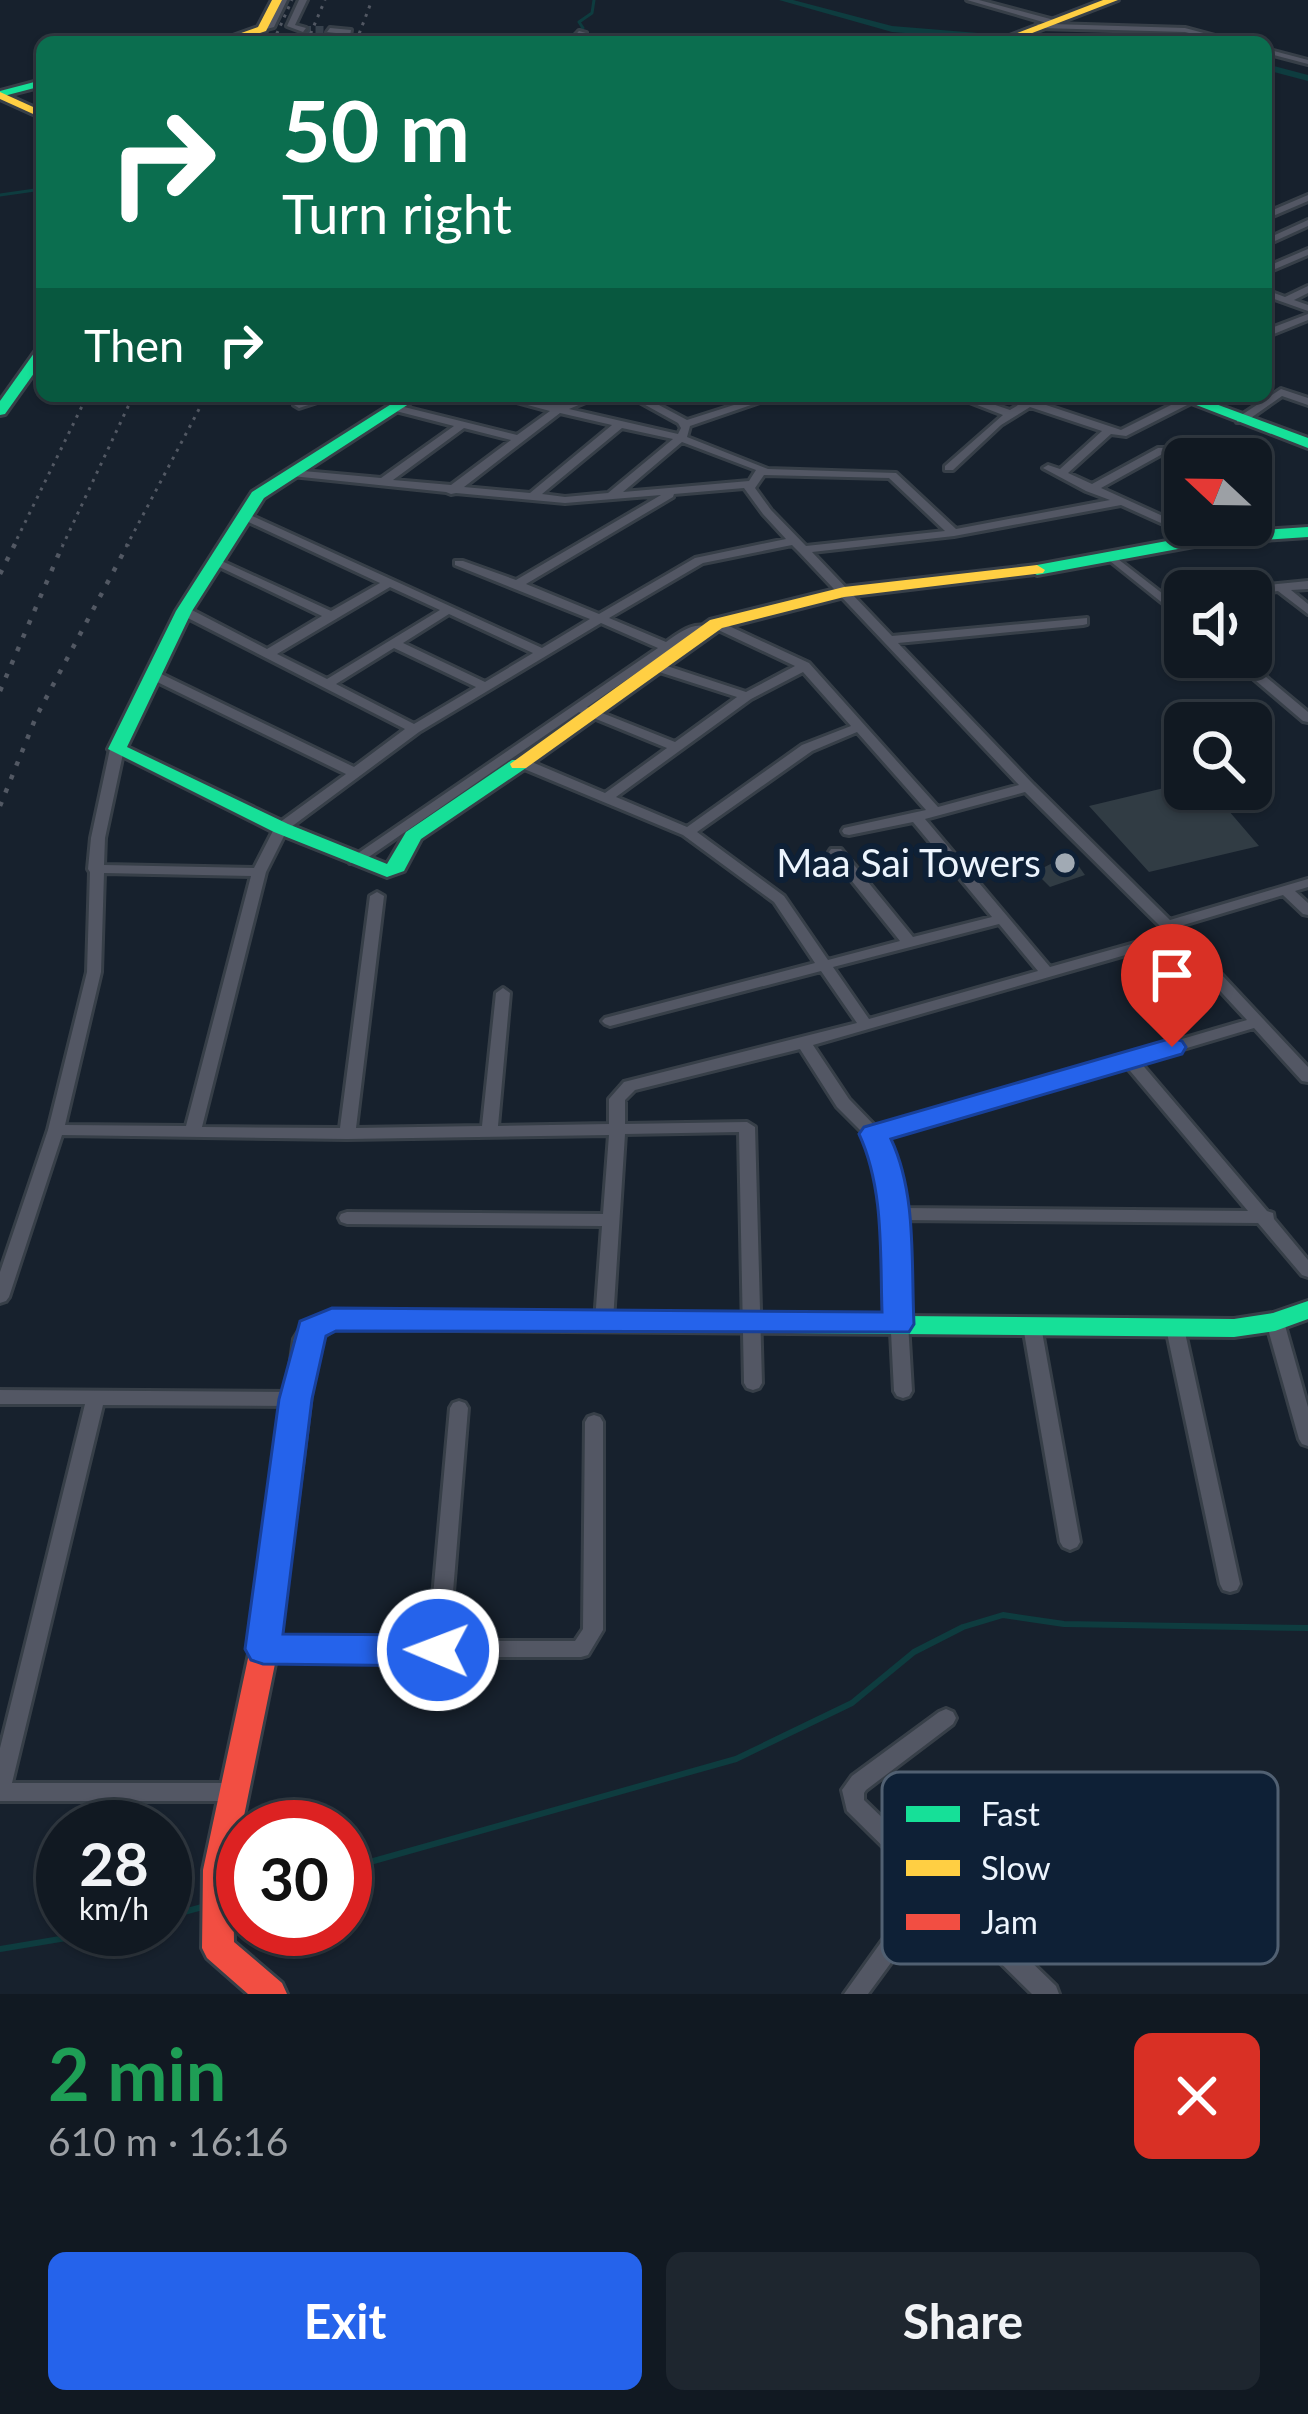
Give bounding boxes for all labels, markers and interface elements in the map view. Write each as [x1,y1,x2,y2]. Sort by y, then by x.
text: 50 m [282,79,470,180]
icon: right [84,84,240,240]
text: Turn right [282,181,512,246]
icon: right [208,312,274,378]
text: Then [84,318,184,372]
north arrow [1164,438,1272,546]
map controls [1164,438,1272,810]
button: sound [1164,570,1272,678]
button: search [1164,702,1272,810]
place label: Maa Sai Towers [776,839,1041,885]
marker: Maa Sai Towers [1052,850,1078,876]
pin [1121,924,1223,1047]
icon: arrive [1139,942,1205,1008]
position arrow [375,1587,501,1713]
legend [882,1772,1278,1964]
text: Fast [981,1793,1040,1833]
speed limit sign: 30 [216,1800,372,1956]
text: 28 [79,1827,149,1899]
text: Slow [981,1847,1051,1887]
text: km/h [79,1890,149,1926]
text: Jam [981,1901,1038,1941]
text: 2 min [48,2030,226,2116]
button: close [1134,2033,1260,2159]
text: 610 m · 16:16 [48,2118,288,2164]
button: Exit [48,2252,642,2390]
button: Share [666,2252,1260,2390]

